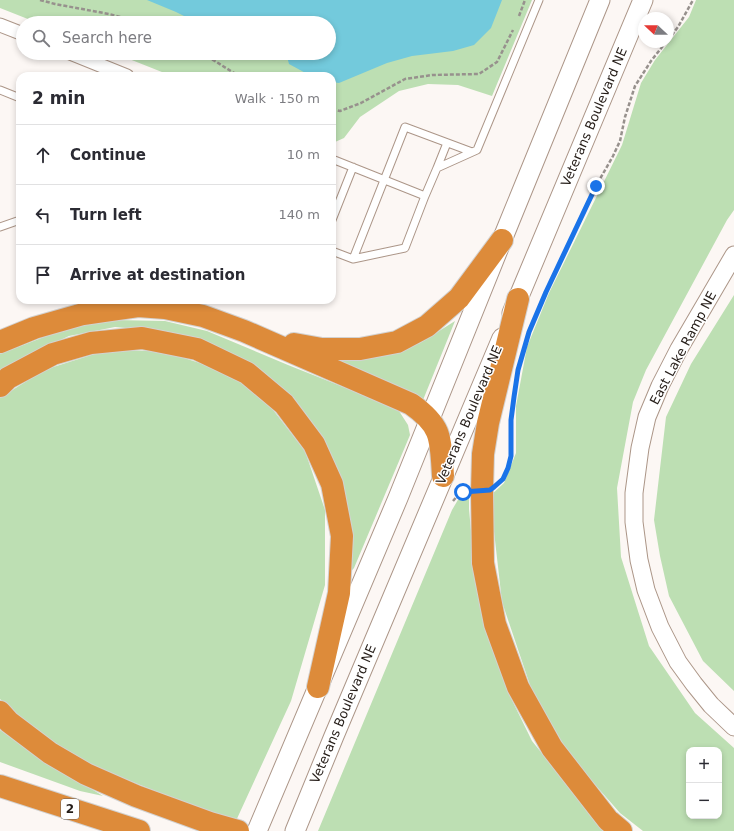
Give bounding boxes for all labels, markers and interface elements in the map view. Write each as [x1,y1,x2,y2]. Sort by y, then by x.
north arrow [638,12,674,48]
search box [16,16,336,60]
icon: search [30,27,52,49]
text: Search here [62,29,152,47]
street label: Veterans Boulevard NE [558,45,630,189]
text: 2 min [32,88,85,108]
text: Walk · 150 m [235,91,320,106]
icon: ahead [32,144,54,166]
text: Continue [70,146,146,164]
text: 10 m [287,147,320,162]
route end [587,177,605,195]
icon: left [32,204,54,226]
text: Turn left [70,206,142,224]
text: 140 m [278,207,320,222]
icon: arrive [32,264,54,286]
text: Arrive at destination [70,266,245,284]
street label: East Lake Ramp NE [647,289,719,407]
street label: Veterans Boulevard NE [433,343,505,487]
route start [454,483,472,501]
street label: Veterans Boulevard NE [307,642,379,786]
map controls [686,747,722,819]
button: + [686,747,722,783]
button: − [686,783,722,819]
road number: 2 [61,799,79,819]

